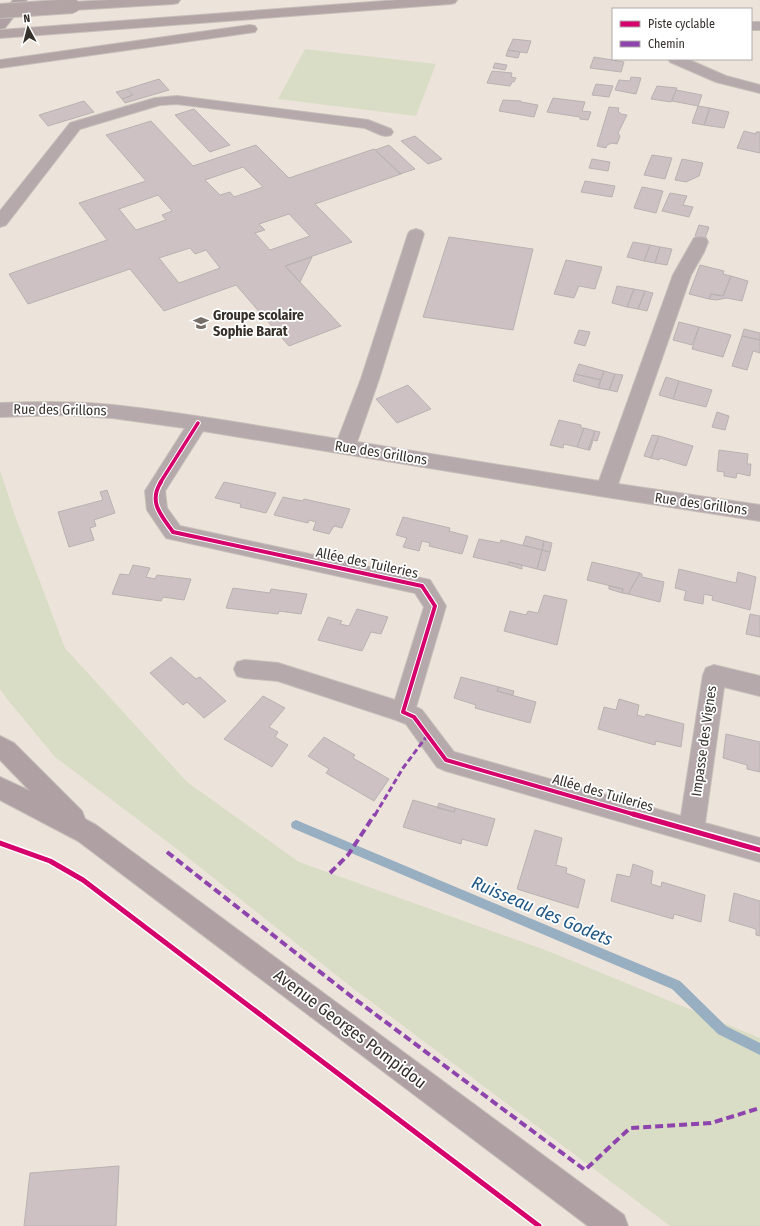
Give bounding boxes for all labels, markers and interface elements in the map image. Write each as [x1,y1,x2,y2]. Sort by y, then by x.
north arrow [8,8,48,48]
legend [612,8,752,60]
text: N [23,12,31,25]
text: Piste cyclable [648,17,715,31]
text: Chemin [648,37,685,51]
place label: Groupe scolaire Sophie Barat [213,307,304,340]
school or university icon: Groupe scolaire Sophie Barat [192,314,210,332]
street label: Rue des Grillons [13,401,107,419]
street label: Rue des Grillons [334,437,428,469]
street label: Rue des Grillons [654,489,748,519]
street label: Allée des Tuileries [314,544,420,582]
street label: Impasse des Vignes [688,684,720,798]
street label: Allée des Tuileries [551,770,655,816]
water label: Ruisseau des Godets [468,871,616,951]
street label: Avenue Georges Pompidou [269,965,431,1093]

